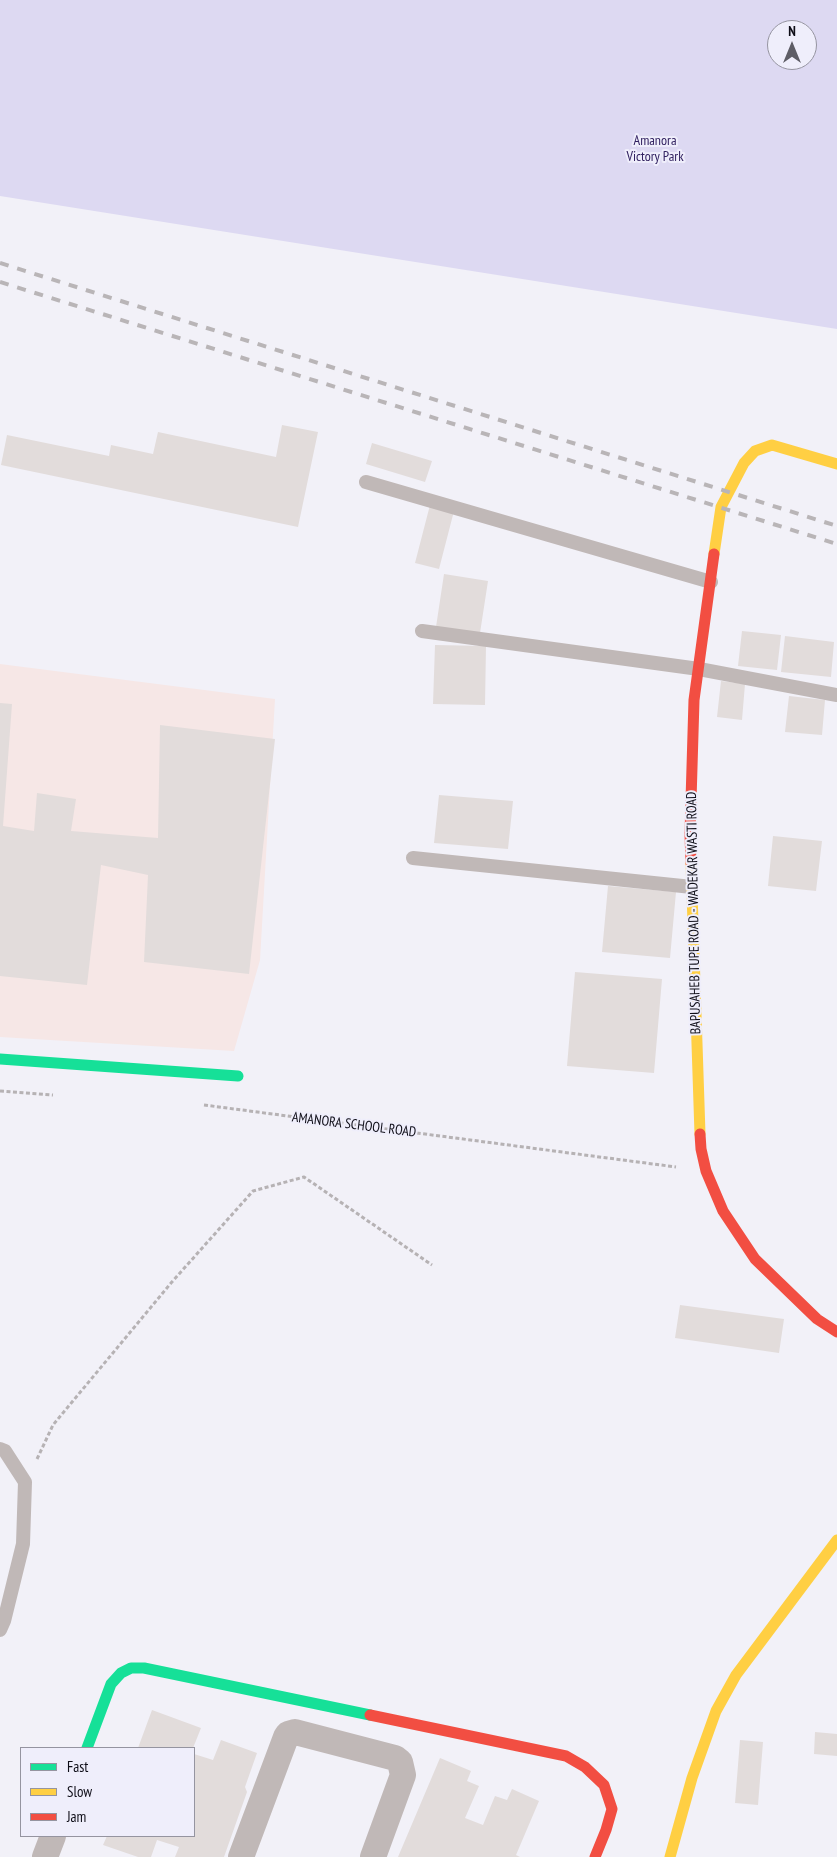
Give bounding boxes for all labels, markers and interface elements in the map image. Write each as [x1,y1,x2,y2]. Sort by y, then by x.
north arrow [767,20,817,70]
text: N [788,22,796,40]
park label: Amanora Victory Park [626,133,684,166]
street label: BAPUSAHEB TUPE ROAD - WADEKAR WASTI ROAD [683,791,705,1035]
street label: AMANORA SCHOOL ROAD [291,1109,417,1141]
legend [20,1747,195,1837]
text: Fast [67,1757,88,1776]
text: Slow [67,1782,92,1801]
text: Jam [67,1807,86,1826]

